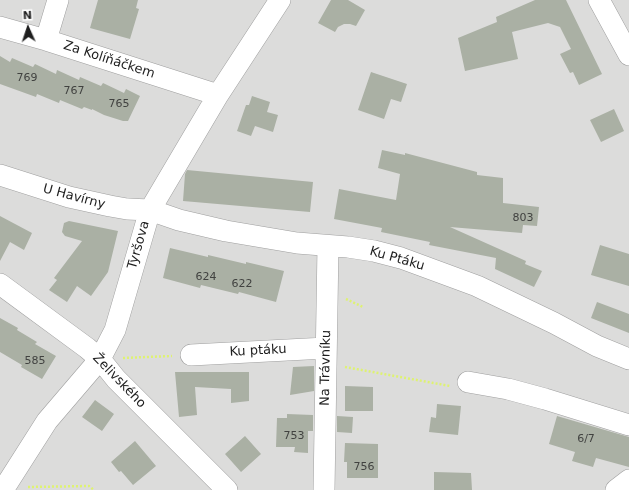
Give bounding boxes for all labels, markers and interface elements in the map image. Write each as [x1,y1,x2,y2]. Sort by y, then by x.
north arrow [8,8,48,48]
text: N [22,9,32,22]
street label: Za Kolíňáčkem [61,38,157,82]
house number: 769 [17,71,37,85]
house number: 767 [64,84,84,98]
house number: 765 [109,97,129,111]
street label: U Havírny [41,181,107,213]
house number: 803 [513,211,533,225]
street label: Tyršova [125,219,153,271]
street label: Ku Ptáku [368,244,426,274]
house number: 624 [196,270,216,284]
house number: 622 [232,277,252,291]
street label: Na Trávníku [318,330,334,406]
street label: Ku ptáku [229,342,287,360]
street label: Želivského [89,350,149,412]
house number: 585 [25,354,45,368]
house number: 753 [284,429,304,443]
house number: 6/7 [577,432,595,446]
house number: 756 [354,460,374,474]

